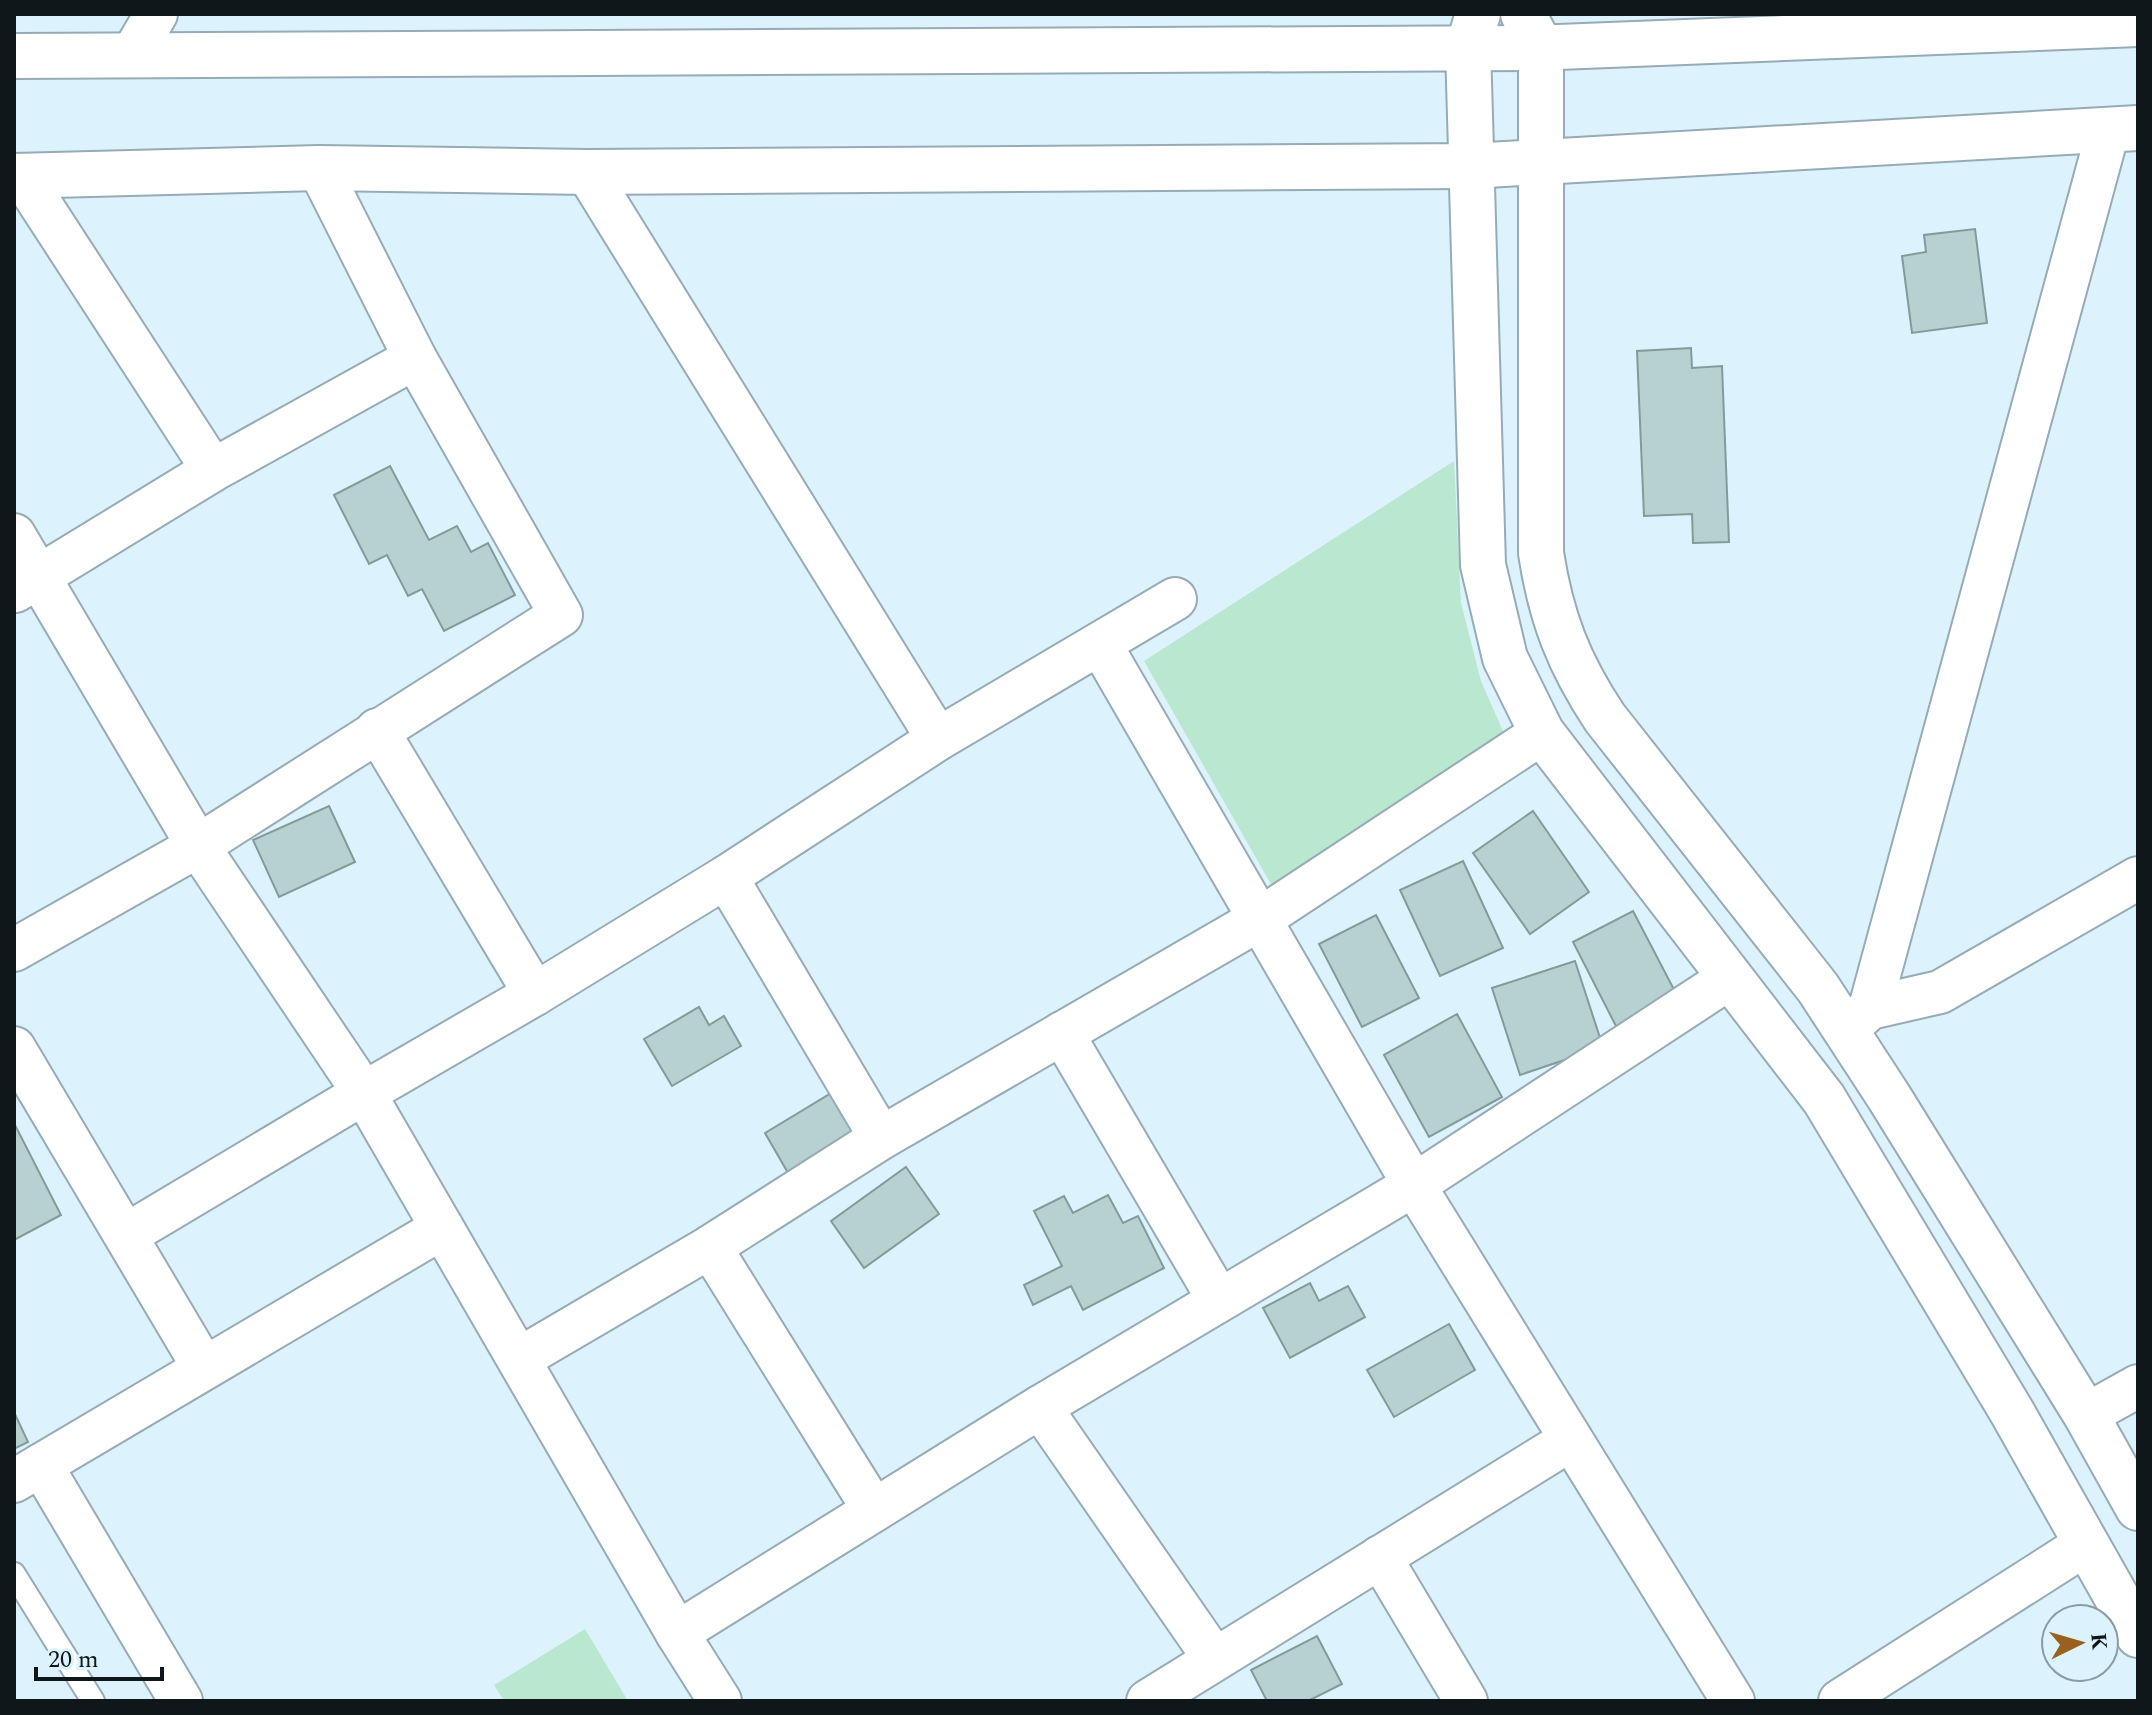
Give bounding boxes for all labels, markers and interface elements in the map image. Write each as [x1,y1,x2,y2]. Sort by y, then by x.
north arrow [2040,1603,2120,1683]
scale bar [36,1631,162,1681]
text: K [2081,1631,2116,1651]
text: 20 m [48,1642,99,1678]

